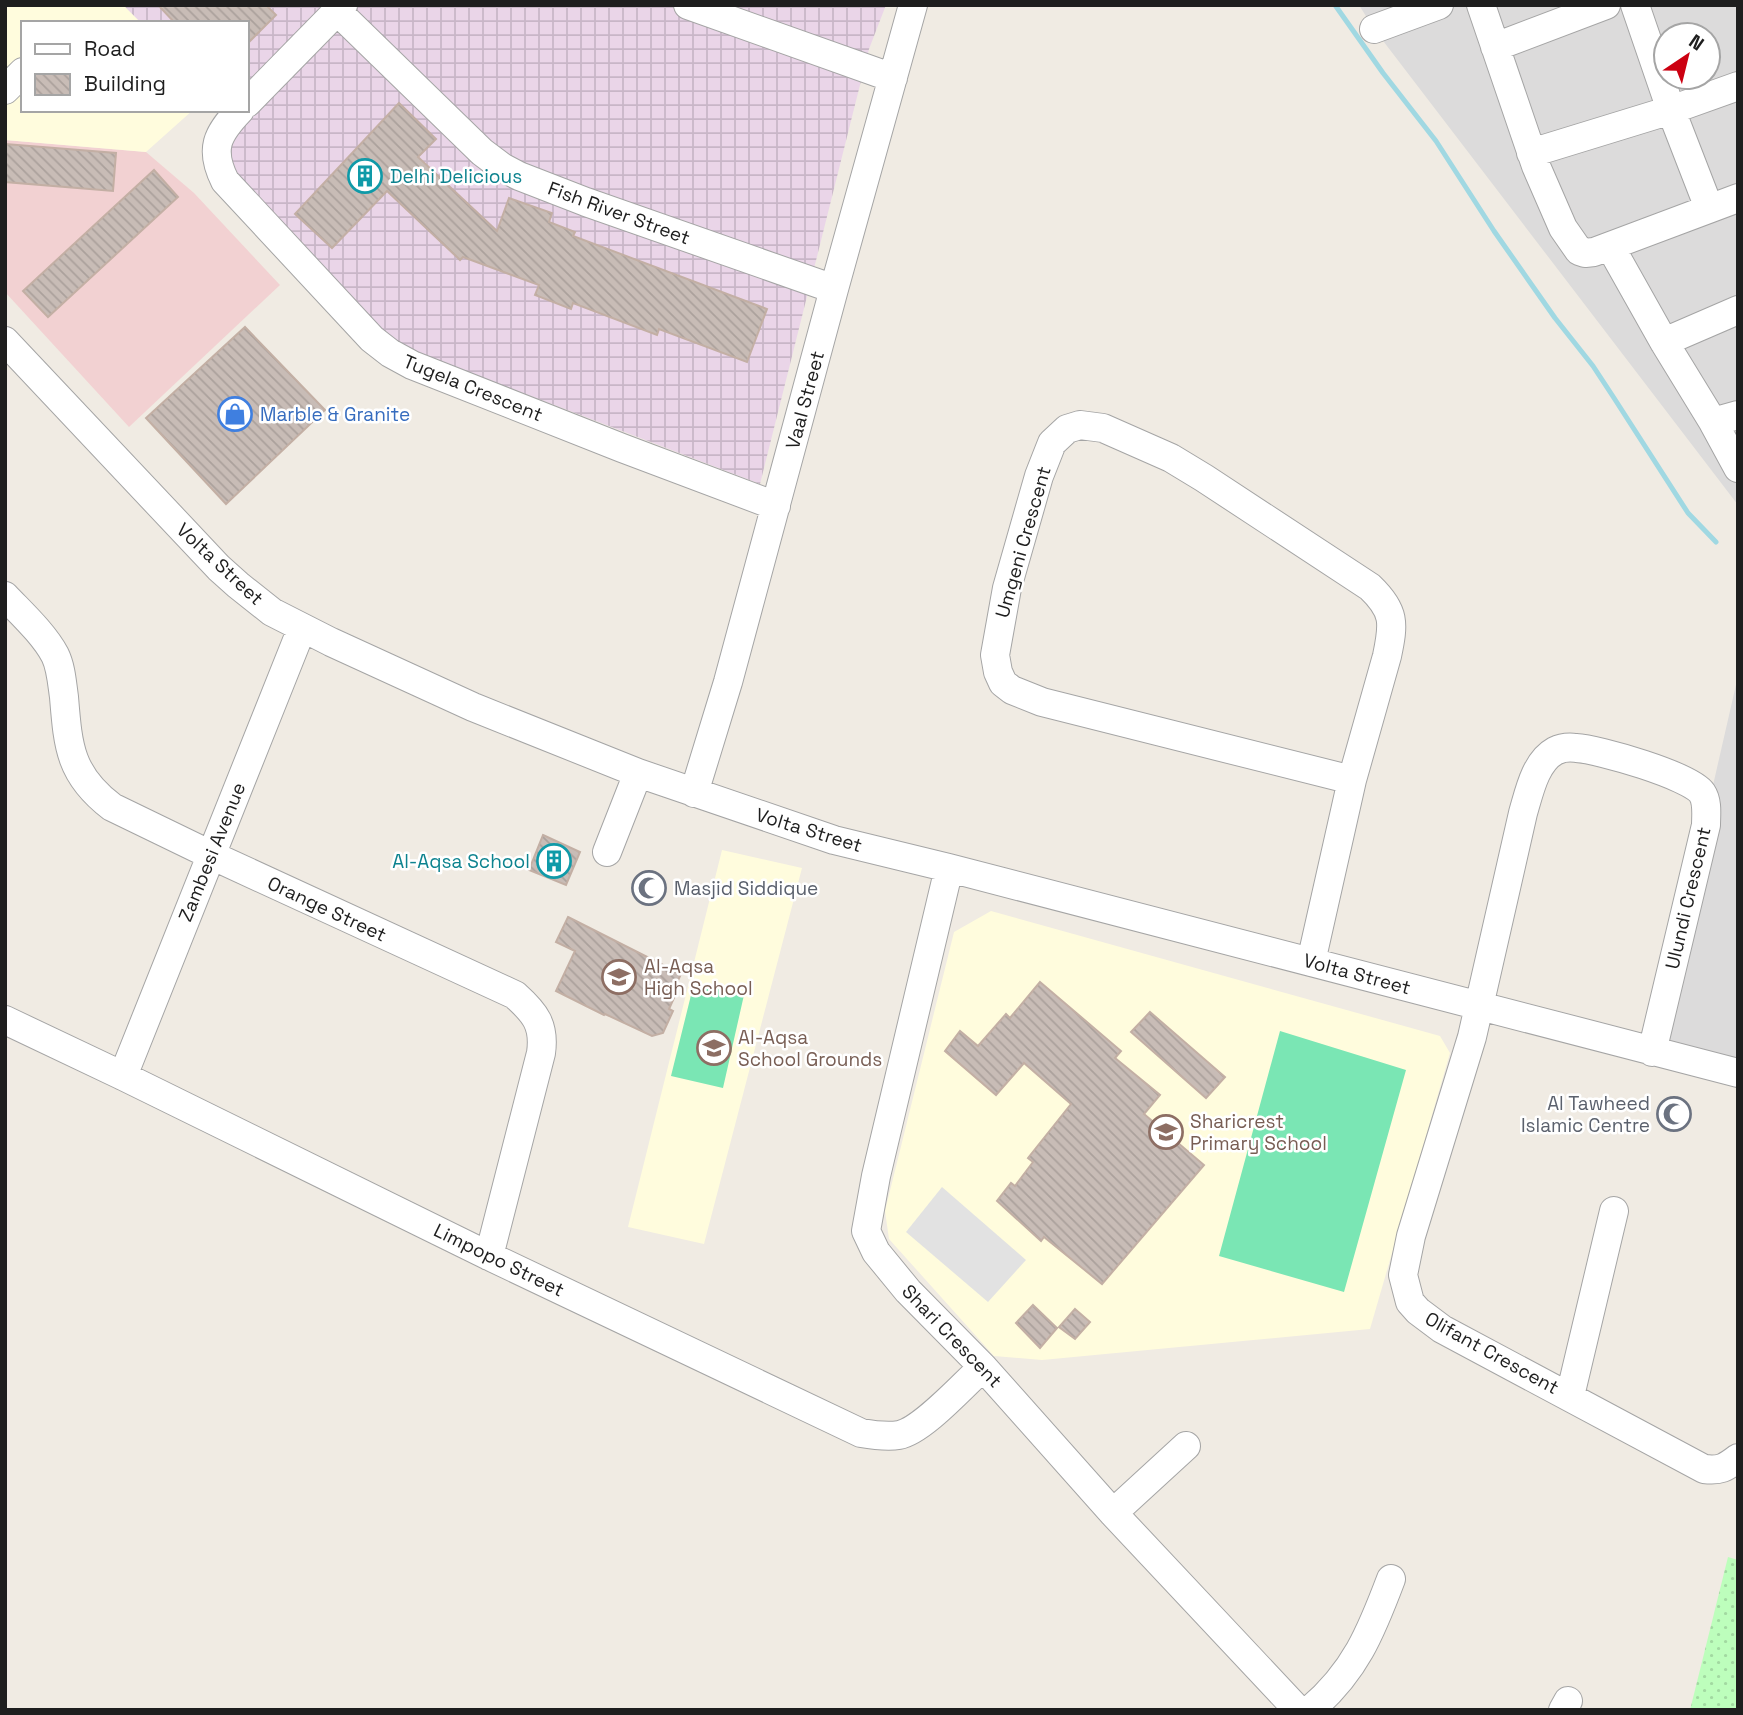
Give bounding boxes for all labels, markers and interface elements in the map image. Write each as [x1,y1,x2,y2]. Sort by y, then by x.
legend [21,21,248,112]
north arrow [1652,21,1722,91]
text: N [1684,29,1709,56]
text: Road [84,35,136,62]
text: Building [84,70,166,97]
building icon: Delhi Delicious [346,157,384,195]
place label: Delhi Delicious [390,164,522,189]
street label: Fish River Street [545,176,693,250]
street label: Vaal Street [780,348,830,452]
street label: Tugela Crescent [400,349,546,427]
shop icon: Marble & Granite [216,395,254,433]
place label: Marble & Granite [260,402,410,427]
street label: Umgeni Crescent [989,463,1057,621]
street label: Volta Street [171,517,269,611]
street label: Zambesi Avenue [173,779,251,925]
street label: Volta Street [753,802,865,858]
street label: Ulundi Crescent [1659,824,1717,972]
building icon: Al-Aqsa School [535,842,573,880]
place label: Al-Aqsa School [392,849,530,874]
mosque icon: Masjid Siddique [630,869,668,907]
street label: Orange Street [263,871,391,947]
place label: Masjid Siddique [674,876,818,901]
street label: Volta Street [1301,948,1413,1000]
place label: Al-Aqsa High School [644,954,753,1001]
school or university icon: Al-Aqsa High School [600,958,638,996]
place label: Al-Aqsa School Grounds [738,1025,882,1072]
school or university icon: Al-Aqsa School Grounds [695,1029,733,1067]
place label: Al Tawheed Islamic Centre [1521,1091,1650,1138]
mosque icon: Al Tawheed Islamic Centre [1655,1095,1693,1133]
place label: Sharicrest Primary School [1190,1109,1327,1156]
school or university icon: Sharicrest Primary School [1147,1113,1185,1151]
street label: Limpopo Street [430,1218,568,1302]
street label: Shari Crescent [896,1279,1008,1393]
street label: Olifant Crescent [1421,1306,1563,1400]

